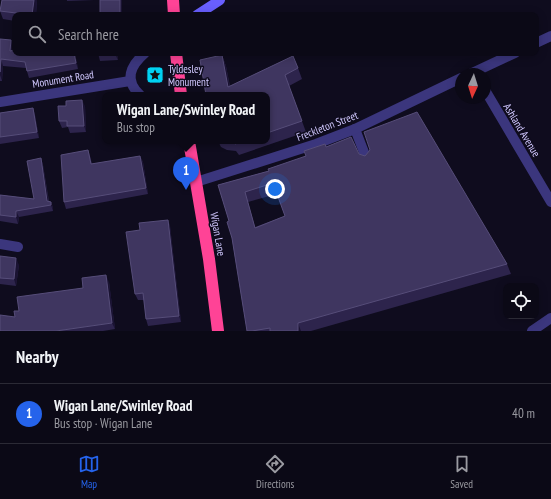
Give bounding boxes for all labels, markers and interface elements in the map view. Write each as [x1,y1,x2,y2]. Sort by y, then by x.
search box [12,12,539,56]
icon: search [26,23,48,45]
text: Search here [58,25,119,44]
place label: Tyldesley Monument [168,62,209,89]
place icon: Tyldesley Monument [145,65,165,85]
street label: Monument Road [31,67,95,91]
north arrow [455,68,491,104]
popup [102,92,270,144]
text: Wigan Lane/Swinley Road [117,100,255,119]
street label: Ashland Avenue [501,101,544,160]
street label: Freckleton Street [294,108,360,144]
text: Bus stop [117,119,155,136]
pin: 1 [173,157,199,190]
your location [265,179,285,199]
street label: Wigan Lane [207,211,229,257]
map controls [503,283,539,319]
button: locate [503,283,539,319]
text: Nearby [16,346,59,368]
text: Wigan Lane/Swinley Road [54,396,192,415]
text: 1 [26,405,32,422]
text: 40 m [512,405,535,422]
text: Bus stop · Wigan Lane [54,415,152,432]
tab: Map [78,453,100,491]
tab: Directions [256,453,294,491]
tab: Saved [450,453,473,491]

